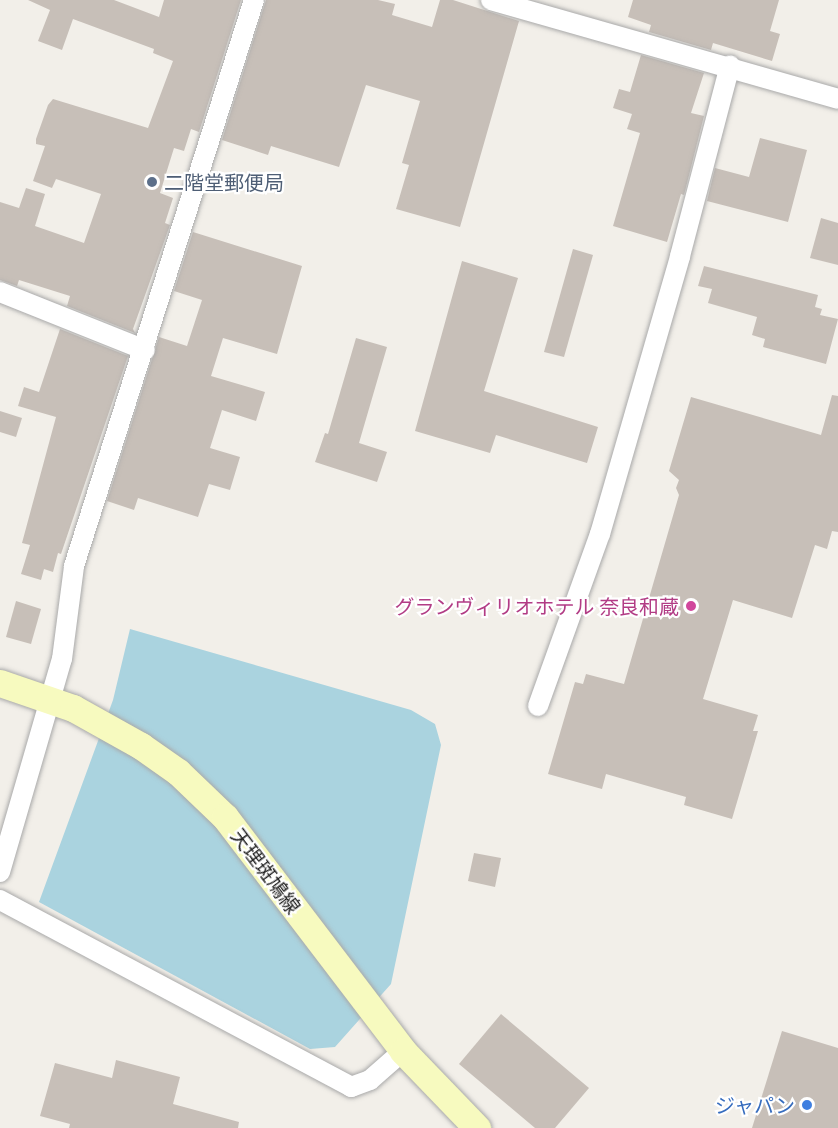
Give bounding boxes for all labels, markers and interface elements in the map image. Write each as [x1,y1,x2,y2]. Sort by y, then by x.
place label: 二階堂郵便局 [164,170,284,194]
marker: 二階堂郵便局 [145,175,159,189]
place label: グランヴィリオホテル 奈良和蔵 [395,594,679,618]
marker: グランヴィリオホテル 奈良和蔵 [684,599,698,613]
street label: 天理斑鳩線 [226,824,306,918]
place label: ジャパン [715,1093,795,1117]
marker: ジャパン [800,1098,814,1112]

